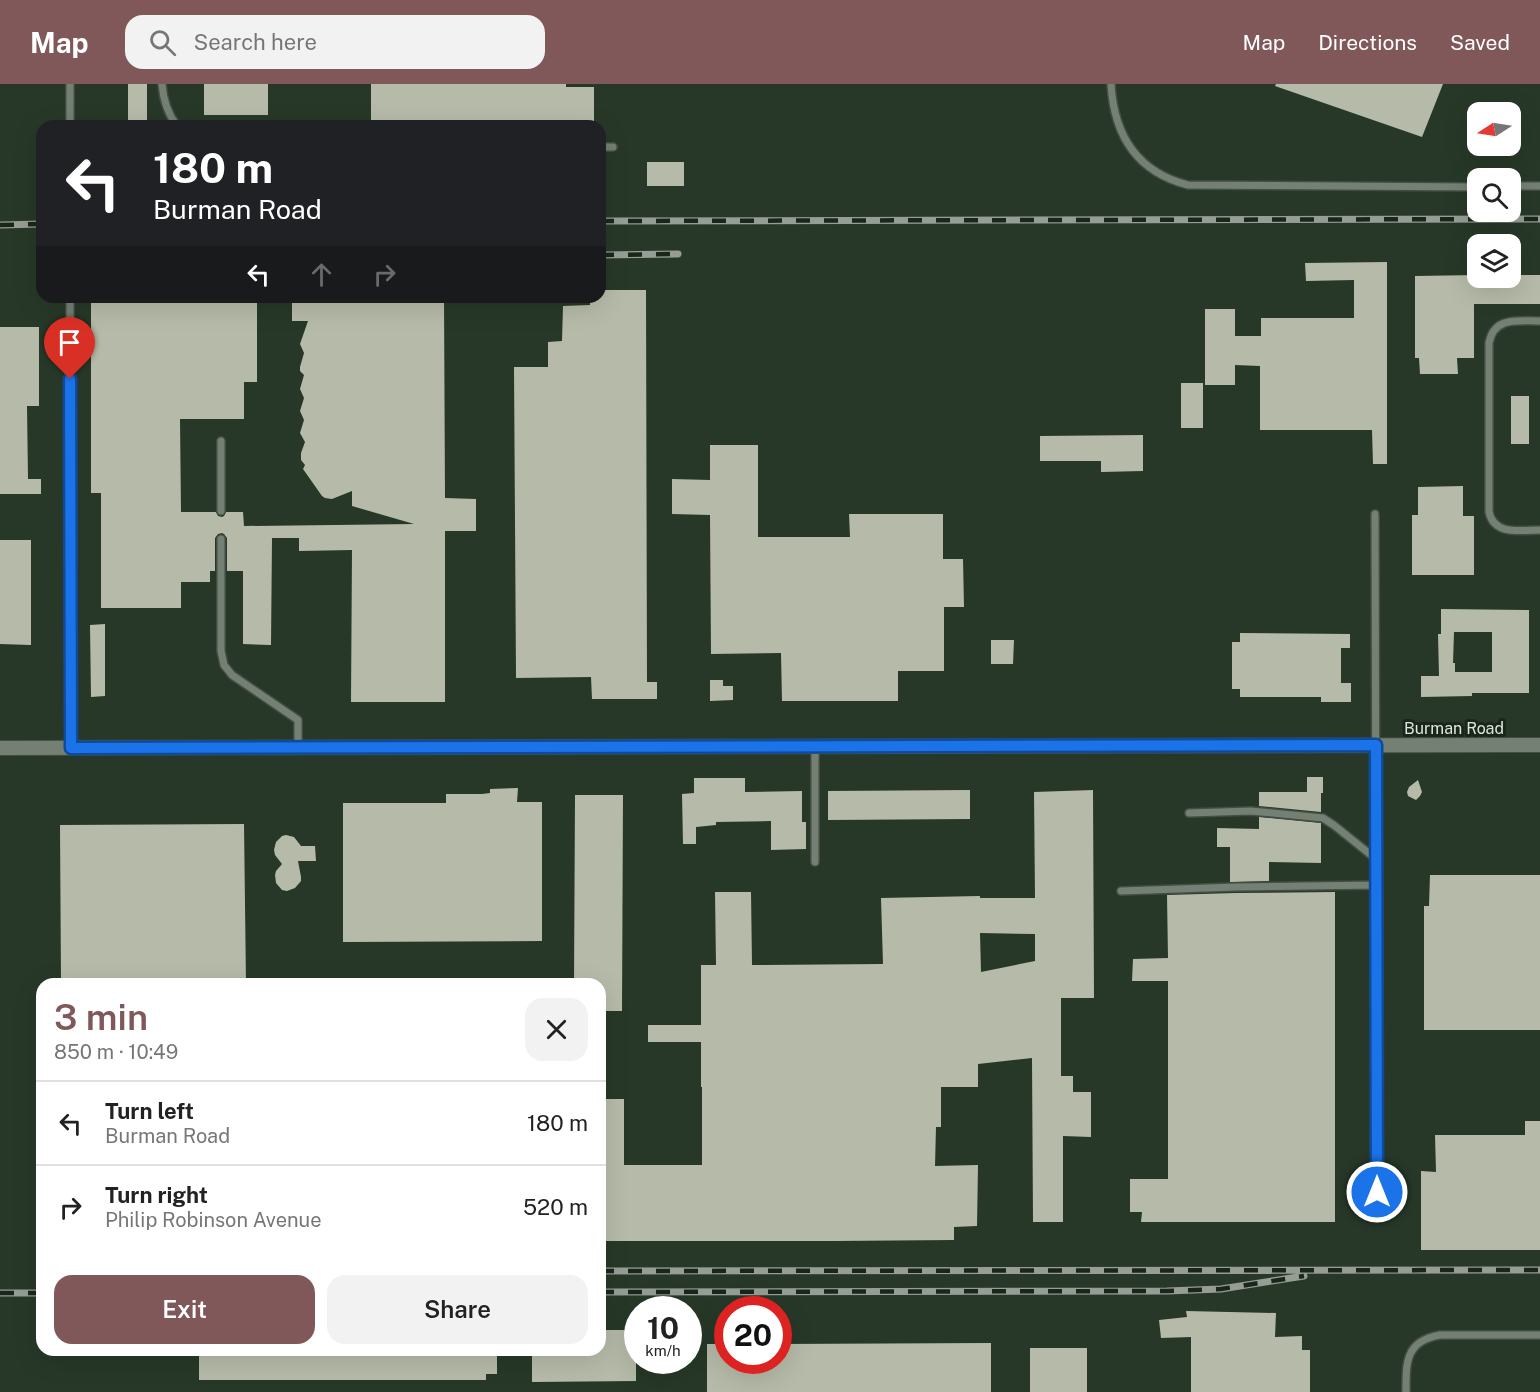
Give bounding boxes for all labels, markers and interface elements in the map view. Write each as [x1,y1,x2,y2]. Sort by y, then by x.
search box [125,15,545,69]
text: Map [30,26,89,59]
icon: search [146,26,179,59]
text: Search here [194,29,317,55]
text: Map [1243,30,1285,55]
text: Directions [1318,30,1417,55]
text: Saved [1450,30,1510,55]
north arrow [1467,102,1521,156]
map controls [1467,102,1521,288]
text: 180 m [153,143,273,192]
icon: left [54,144,132,222]
button: search [1467,168,1521,222]
text: Burman Road [153,193,322,225]
button: layers [1467,234,1521,288]
icon: left [242,258,275,291]
icon: ahead [305,258,338,291]
icon: right [368,258,401,291]
pin [44,317,95,379]
icon: arrive [53,326,86,359]
street label: Burman Road [1404,719,1504,738]
text: 3 min [54,996,148,1038]
button: close [525,998,588,1061]
text: 850 m · 10:49 [54,1040,178,1064]
text: Turn left [105,1098,194,1124]
icon: left [54,1107,87,1140]
text: 180 m [527,1110,588,1136]
text: Burman Road [105,1124,230,1148]
position arrow [1345,1160,1409,1224]
text: Turn right [105,1182,208,1208]
icon: right [54,1191,87,1224]
text: 520 m [523,1194,588,1220]
text: Philip Robinson Avenue [105,1208,322,1232]
button: Exit [54,1275,315,1344]
button: Share [327,1275,588,1344]
speed limit sign: 20 [714,1296,792,1374]
text: 10 [647,1310,679,1346]
text: km/h [645,1342,681,1359]

